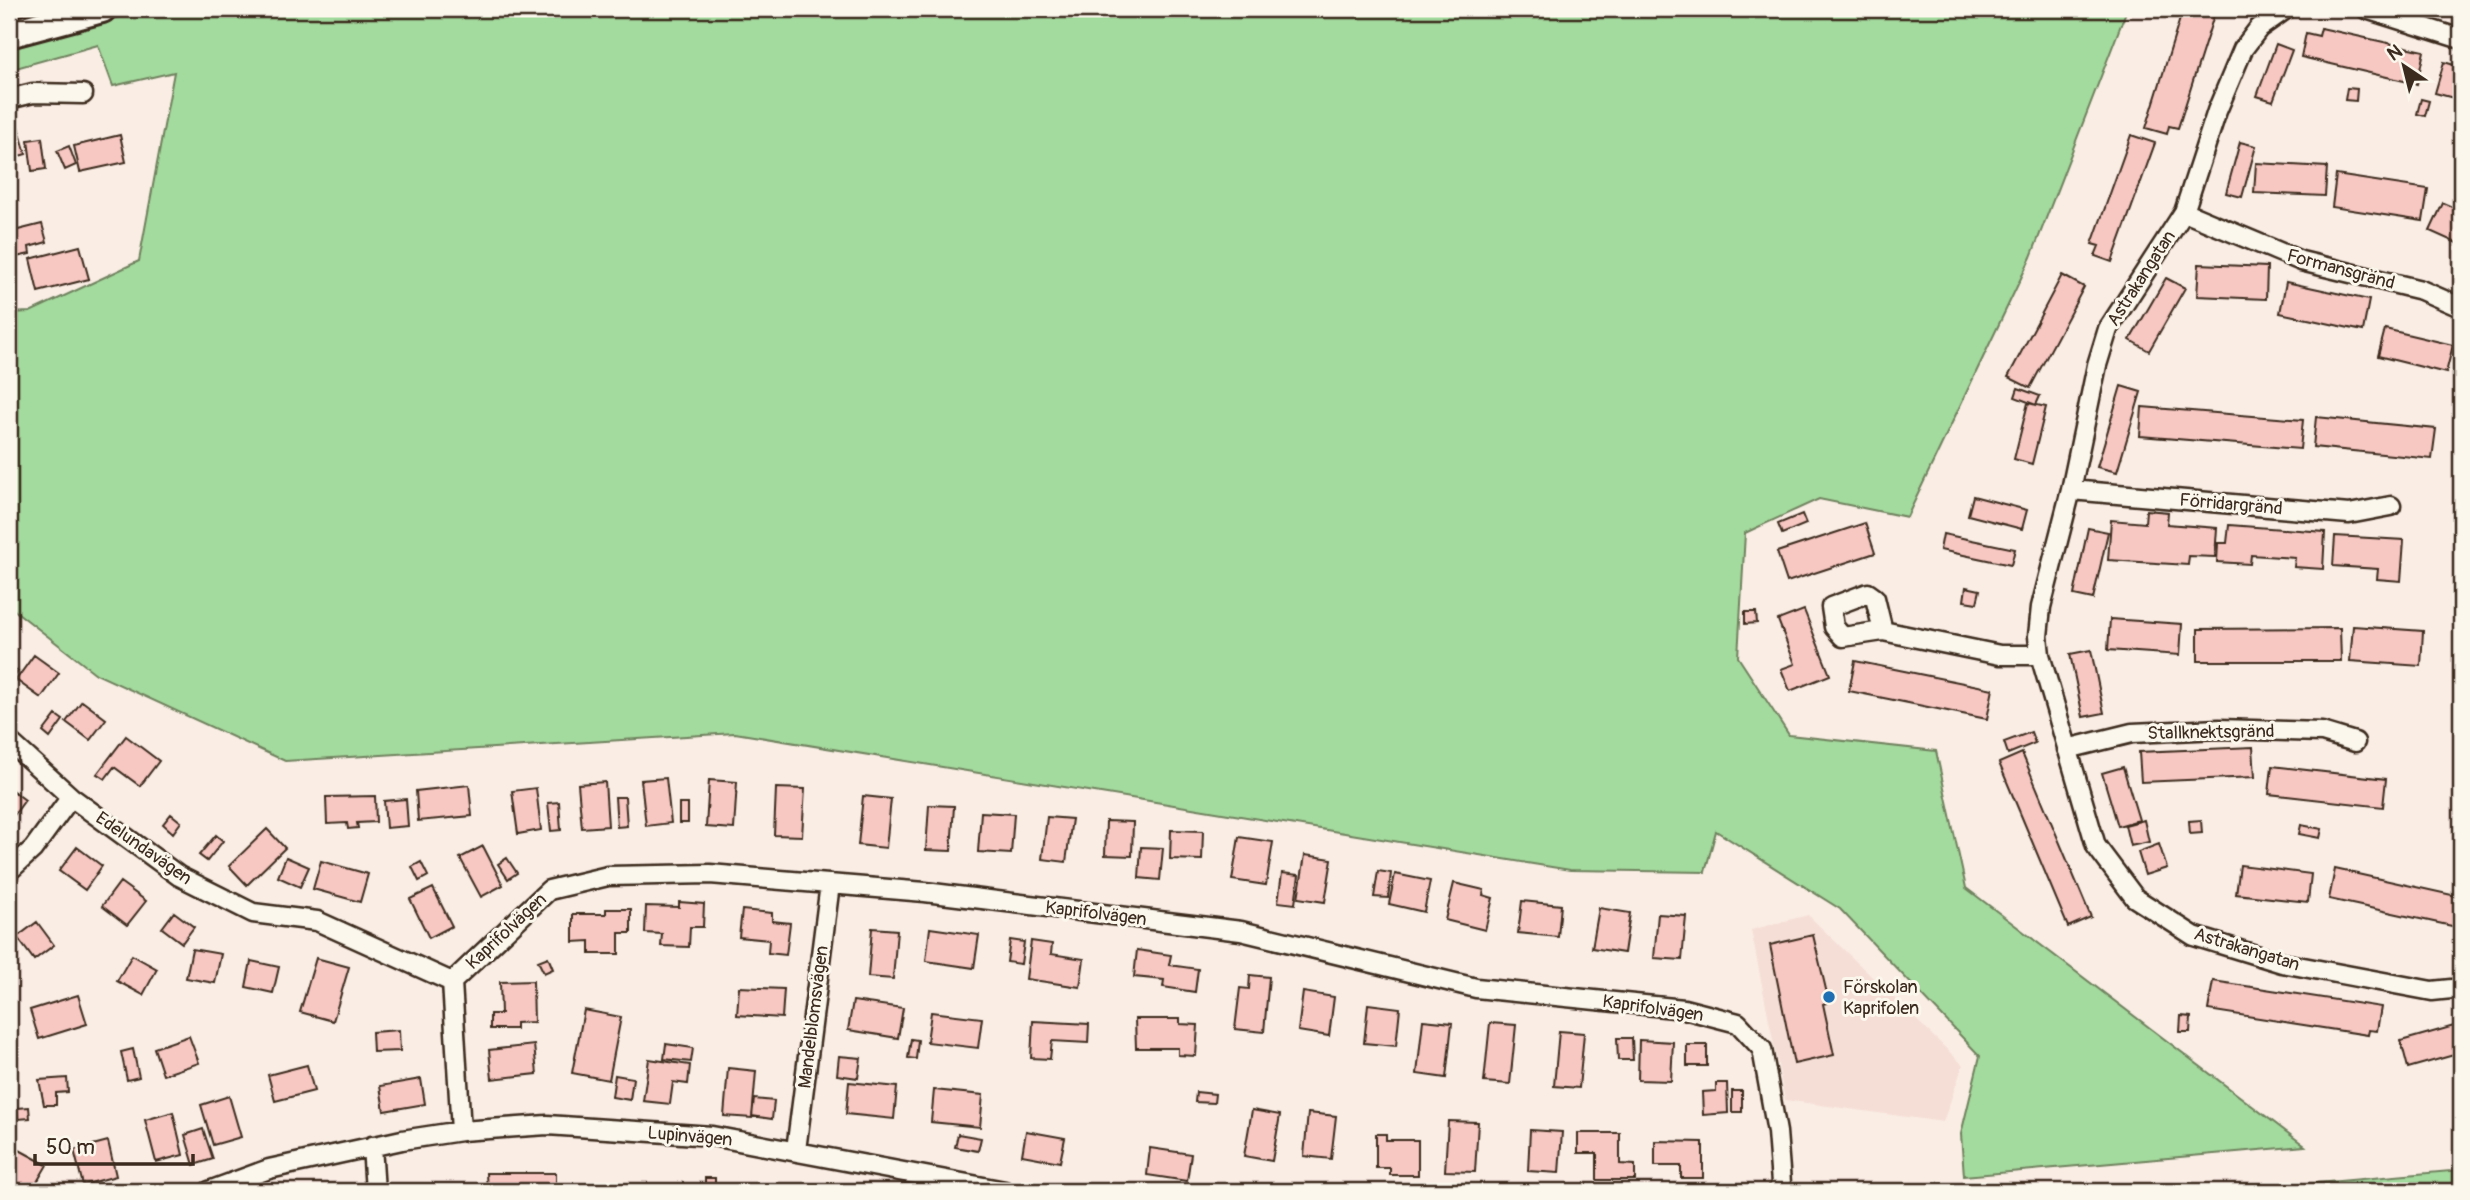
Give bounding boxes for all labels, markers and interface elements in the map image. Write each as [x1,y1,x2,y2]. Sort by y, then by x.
north arrow [2368,32,2438,102]
text: N [2383,39,2407,66]
street label: Astrakangatan [2102,226,2181,330]
street label: Formansgränd [2284,244,2397,295]
street label: Förridargränd [2178,489,2283,520]
street label: Stallknektsgränd [2147,720,2275,745]
street label: Edelundavägen [91,807,196,890]
street label: Kaprifolvägen [461,888,551,975]
street label: Kaprifolvägen [1044,896,1148,931]
street label: Astrakangatan [2191,922,2303,976]
street label: Mandelblomsvägen [793,944,834,1090]
place label: Förskolan Kaprifolen [1843,976,1919,1020]
marker: Förskolan Kaprifolen [1821,989,1837,1005]
street label: Kaprifolvägen [1601,990,1705,1027]
street label: Lupinvägen [646,1121,733,1152]
scale bar [35,1123,192,1167]
text: 50 m [46,1134,95,1161]

